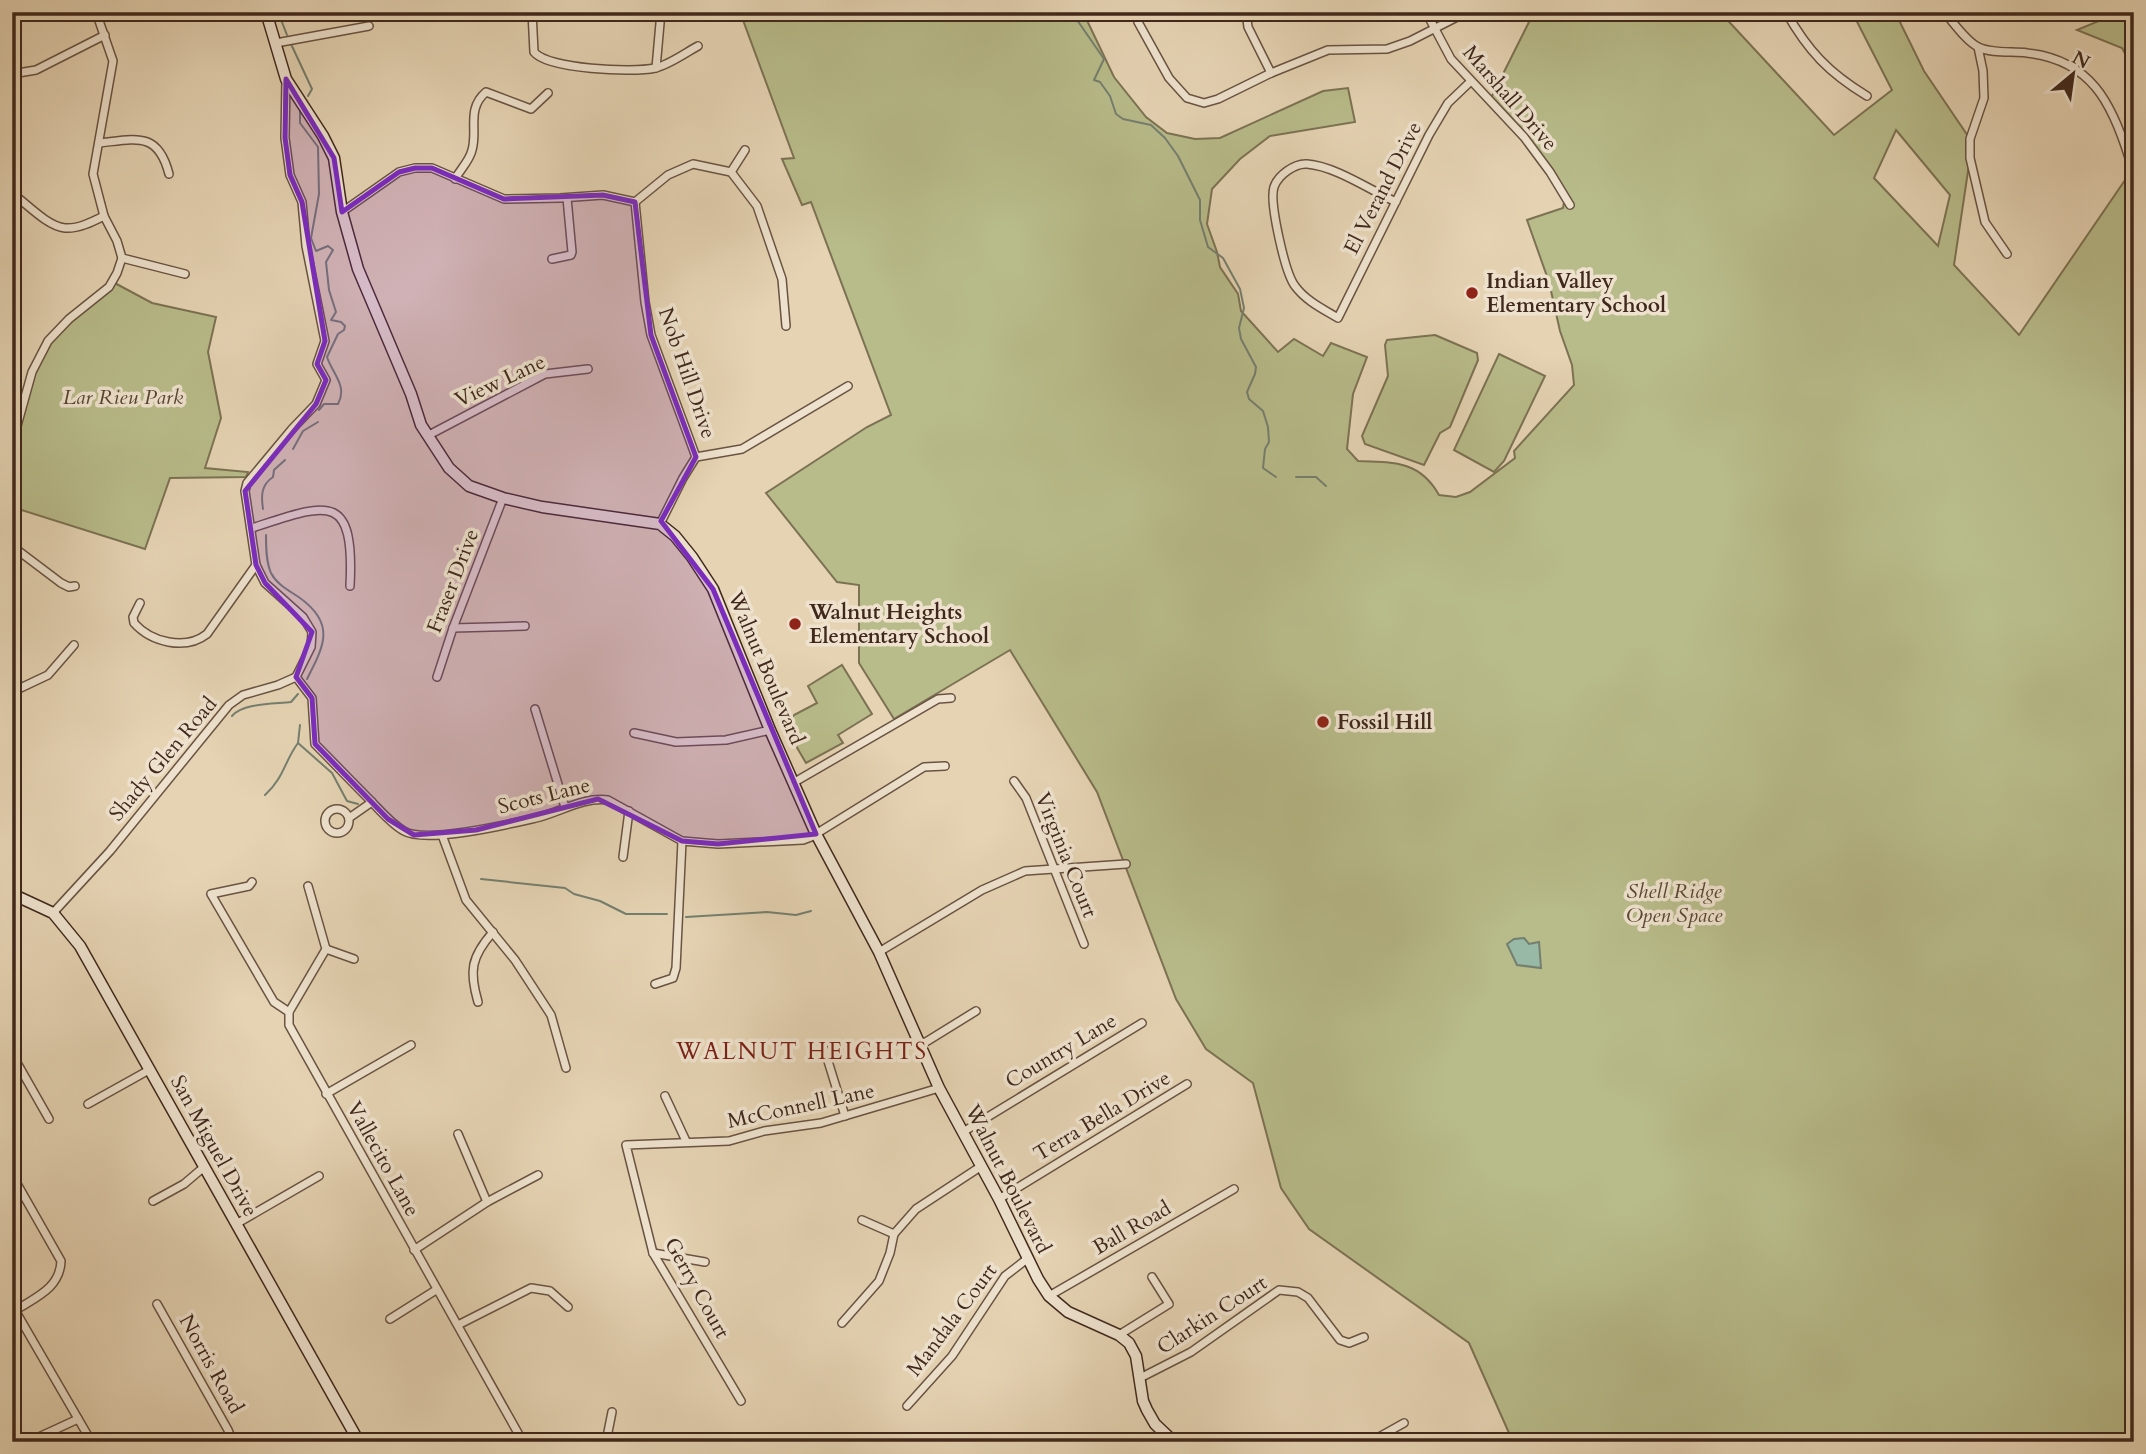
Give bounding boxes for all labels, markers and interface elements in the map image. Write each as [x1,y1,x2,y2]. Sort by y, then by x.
north arrow [2038,38,2108,108]
street label: Marshall Drive [1456,39,1564,157]
text: N [2067,45,2095,76]
street label: El Verand Drive [1337,117,1429,259]
place label: Indian Valley Elementary School [1486,267,1666,320]
marker: Indian Valley Elementary School [1464,285,1480,301]
street label: Nob Hill Drive [651,304,723,442]
street label: View Lane [450,347,550,415]
park label: Lar Rieu Park [63,383,184,412]
street label: Fraser Drive [420,525,486,637]
street label: Walnut Boulevard [720,586,811,749]
place label: Walnut Heights Elementary School [808,598,989,651]
marker: Walnut Heights Elementary School [787,616,803,632]
street label: Shady Glen Road [102,691,224,827]
place label: Fossil Hill [1337,708,1432,737]
marker: Fossil Hill [1315,714,1331,730]
street label: Scots Lane [495,771,593,821]
street label: Virginia Court [1028,788,1104,922]
park label: Shell Ridge Open Space [1626,877,1723,930]
street label: Country Lane [1000,1006,1122,1096]
district label: WALNUT HEIGHTS [675,1036,928,1067]
street label: Terra Bella Drive [1028,1064,1176,1168]
street label: San Miguel Drive [163,1070,265,1222]
street label: McConnell Lane [725,1076,877,1136]
street label: Vallecito Lane [340,1096,426,1222]
street label: Walnut Boulevard [957,1098,1058,1259]
street label: Ball Road [1088,1194,1176,1262]
street label: Gerry Court [657,1232,737,1344]
street label: Mandala Court [900,1257,1004,1382]
street label: Clarkin Court [1151,1268,1273,1361]
street label: Norris Road [172,1309,250,1419]

